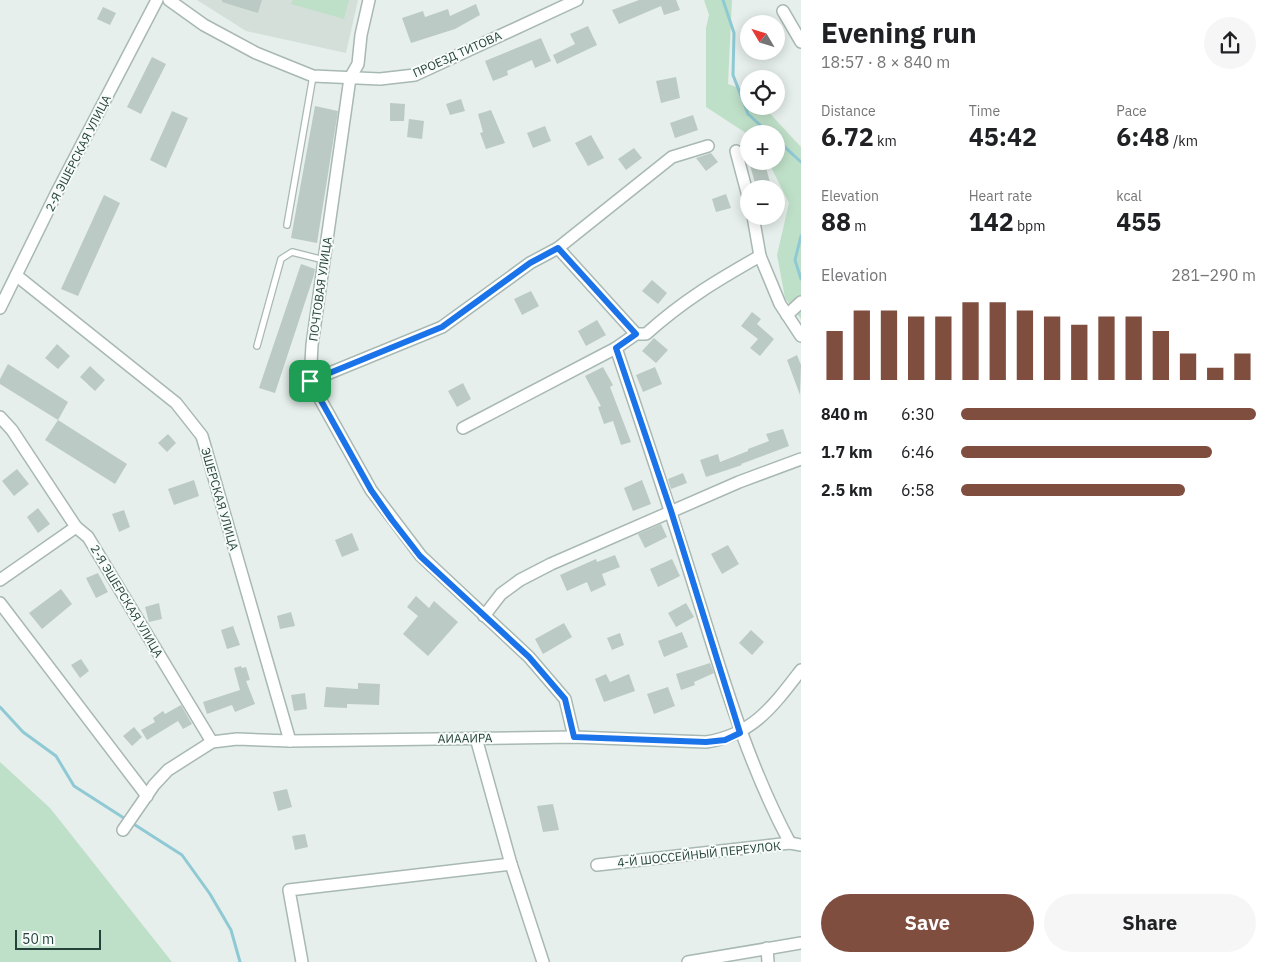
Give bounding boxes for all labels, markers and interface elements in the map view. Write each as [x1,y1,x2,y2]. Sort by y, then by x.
text: Evening run [821,14,977,51]
north arrow [740,15,785,60]
map controls [740,15,785,225]
button: share [1204,17,1256,69]
street label: ПРОЕЗД ТИТОВА [410,28,504,80]
text: 18:57 · 8 × 840 m [821,52,950,72]
button: locate [740,70,785,115]
street label: 2-Я ЭШЕРСКАЯ УЛИЦА [42,92,114,214]
text: Distance [821,102,876,120]
text: Time [969,102,1000,120]
text: Pace [1116,102,1147,120]
text: 6.72 [821,120,874,153]
text: 45:42 [969,120,1037,153]
text: 6:48 [1116,120,1170,153]
button: + [740,125,785,170]
text: km [874,132,897,150]
text: /km [1170,132,1198,150]
button: − [740,180,785,225]
text: Elevation [821,187,879,205]
text: Heart rate [969,187,1032,205]
text: kcal [1116,187,1142,205]
text: 88 [821,205,851,238]
text: 142 [969,205,1014,238]
text: 455 [1116,205,1161,238]
text: m [851,217,867,235]
text: bpm [1014,217,1045,235]
street label: ПОЧТОВАЯ УЛИЦА [305,236,335,342]
text: Elevation [821,265,887,285]
text: 281–290 m [1171,265,1256,285]
pin [289,360,331,402]
icon: arrive [296,367,324,395]
text: 840 m [821,404,868,424]
text: 6:30 [901,404,934,424]
text: 1.7 km [821,442,872,462]
text: 6:46 [901,442,934,462]
street label: ЭШЕРСКАЯ УЛИЦА [198,446,242,553]
text: 2.5 km [821,480,872,500]
text: 6:58 [901,480,934,500]
street label: 2-Я ЭШЕРСКАЯ УЛИЦА [87,542,167,660]
street label: АИААИРА [438,730,493,746]
street label: 4-Й ШОССЕЙНЫЙ ПЕРЕУЛОК [616,838,782,870]
button: Save [821,894,1034,952]
button: Share [1044,894,1256,952]
scale bar [15,927,101,950]
text: 50 m [22,930,54,948]

